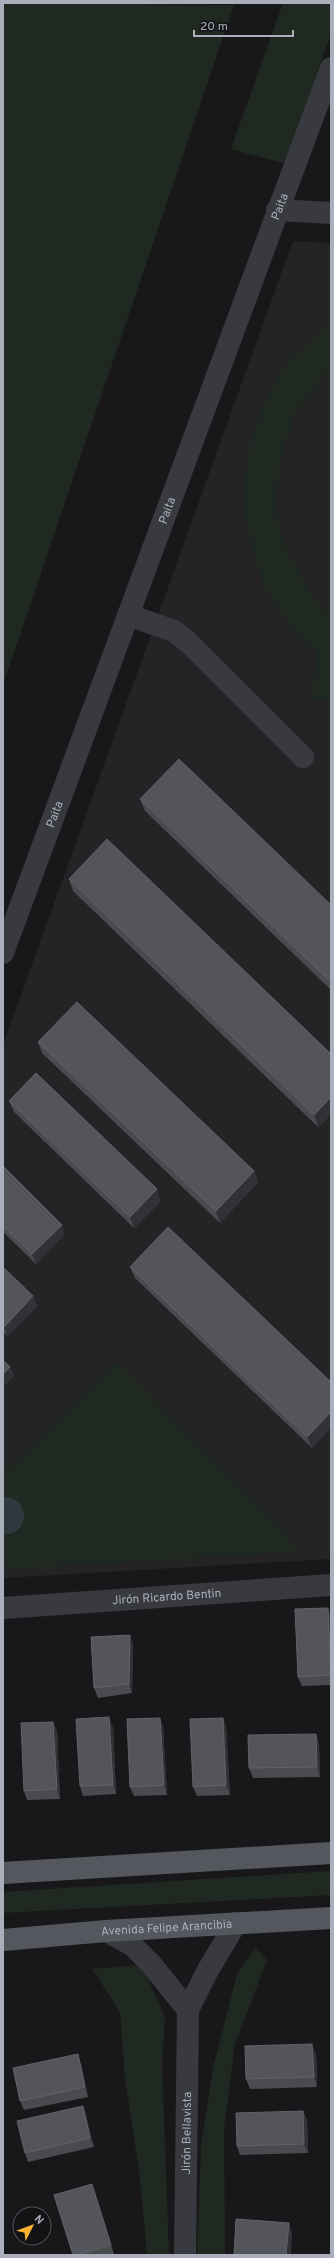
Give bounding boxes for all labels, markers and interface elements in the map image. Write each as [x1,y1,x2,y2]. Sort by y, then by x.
scale bar [194,12,293,38]
text: 20 m [200,19,228,35]
street label: Paita [268,191,293,223]
street label: Paita [156,495,180,526]
street label: Paita [43,799,68,830]
street label: Jirón Ricardo Bentin [111,1586,222,1609]
street label: Avenida Felipe Arancibia [100,1917,233,1940]
street label: Jirón Bellavista [179,2092,196,2175]
north arrow [12,2206,52,2246]
text: N [31,2212,47,2228]

